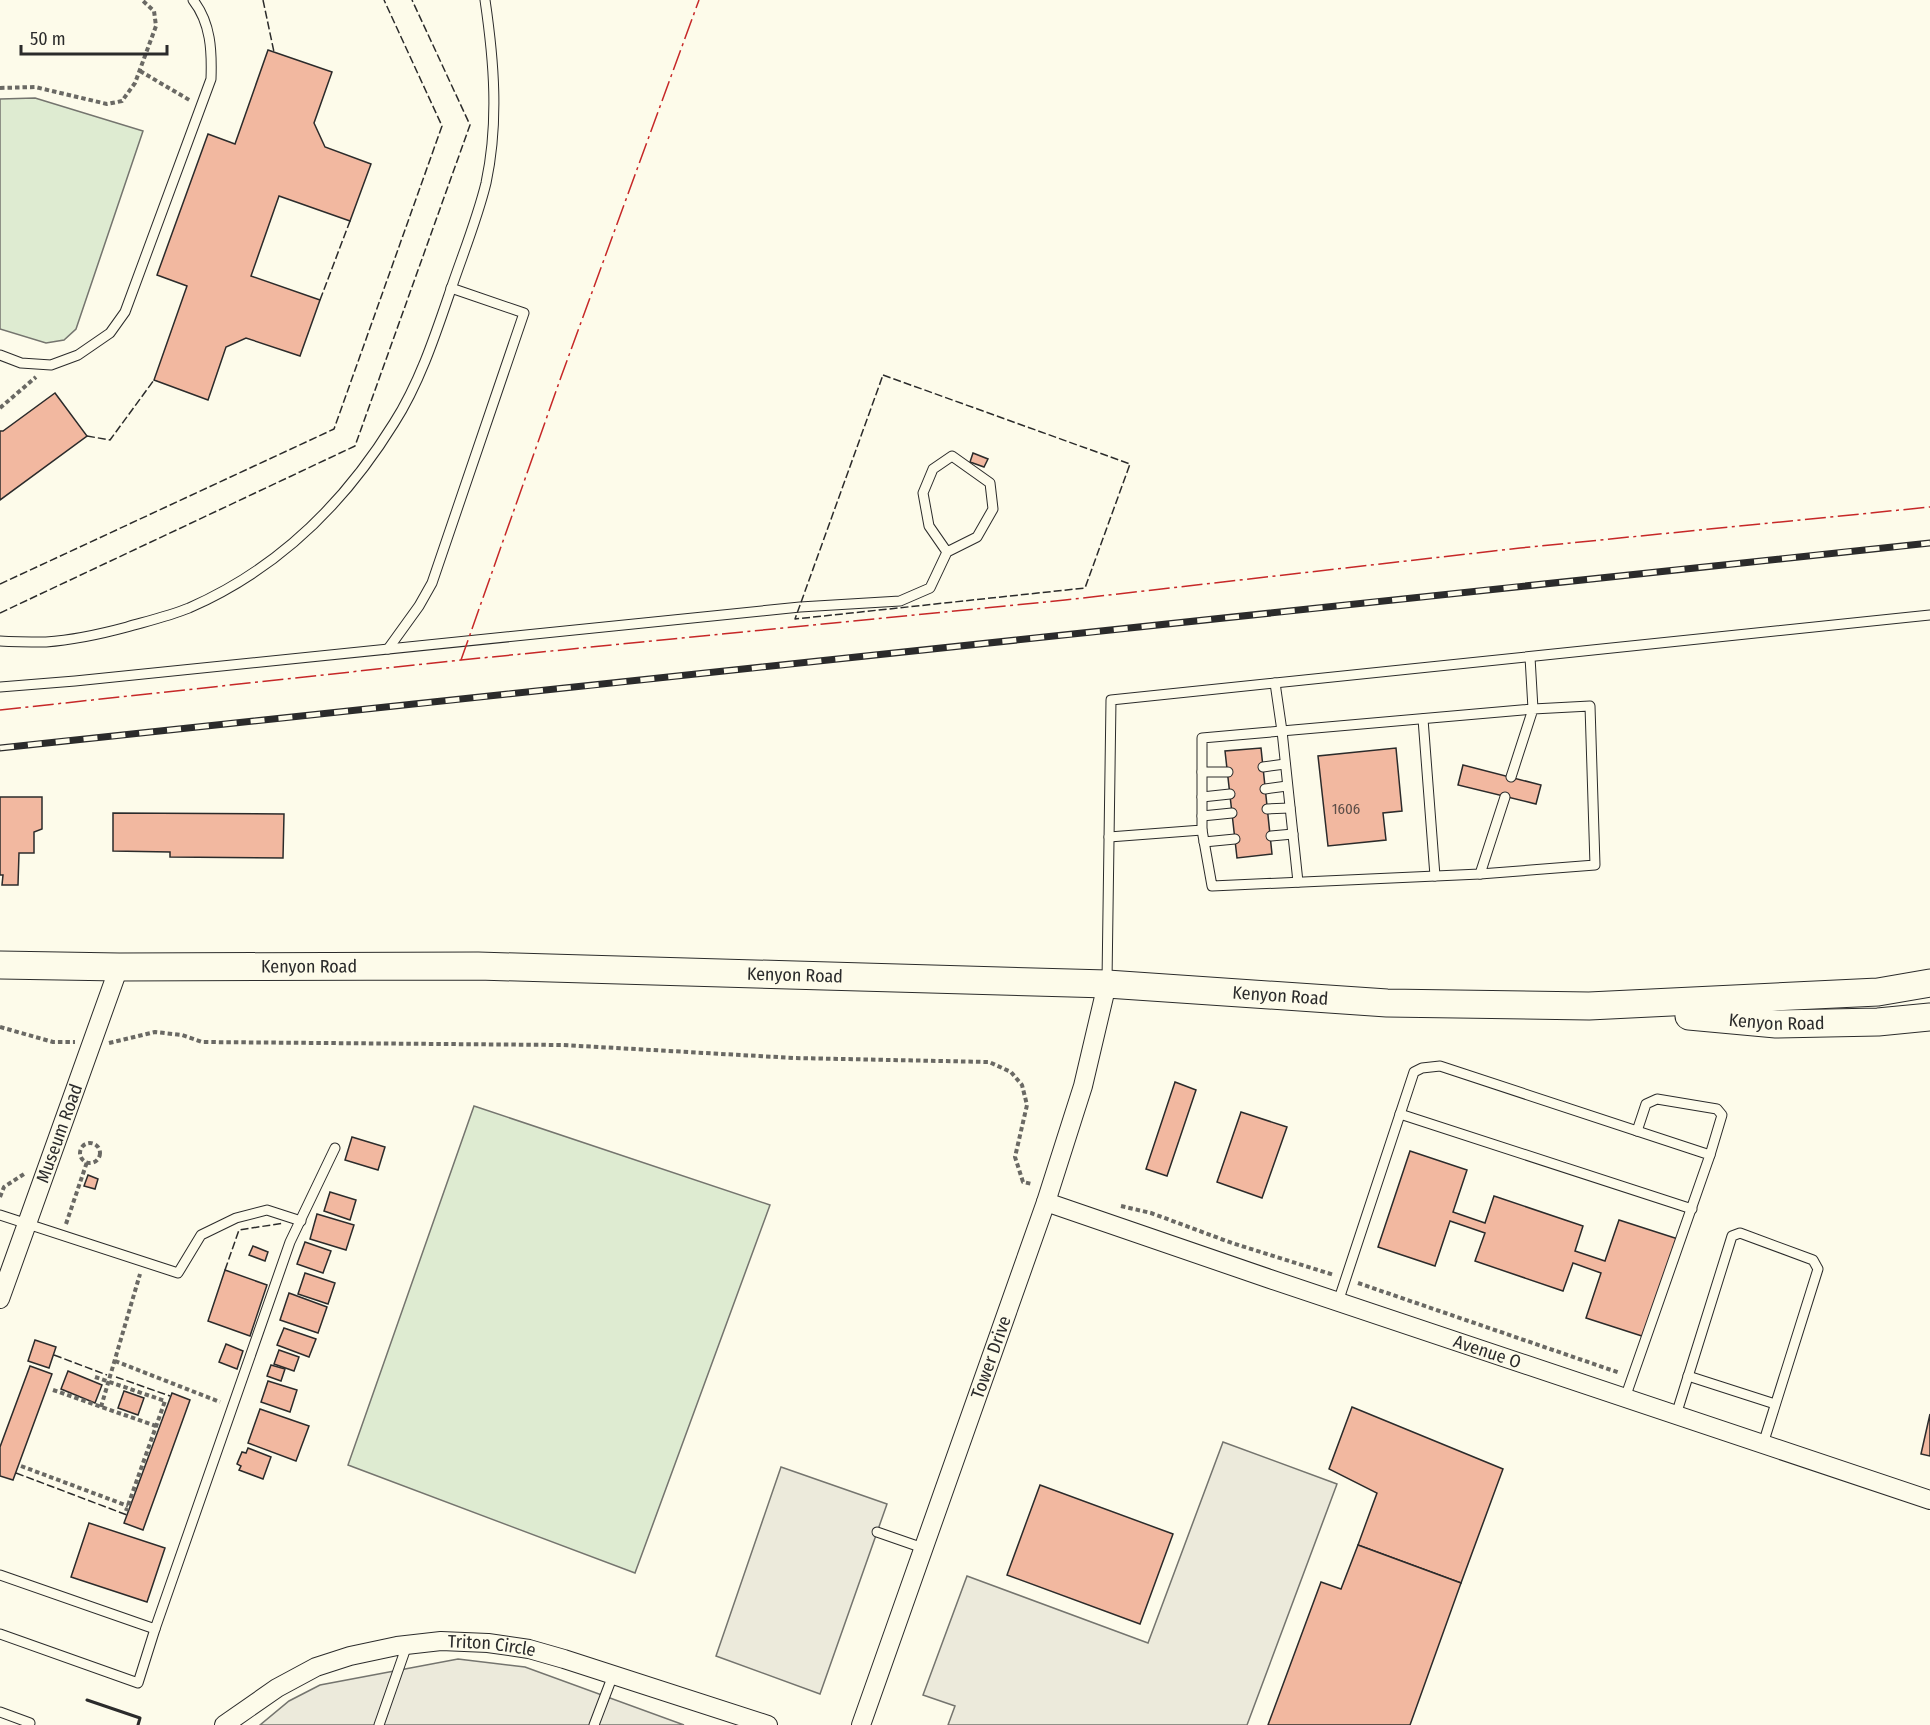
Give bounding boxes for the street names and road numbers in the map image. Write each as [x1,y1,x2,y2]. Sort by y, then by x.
street label: Kenyon Road [261,955,357,978]
street label: Kenyon Road [747,963,843,987]
street label: Kenyon Road [1232,982,1329,1010]
street label: Kenyon Road [1728,1009,1825,1035]
street label: Museum Road [32,1081,87,1186]
street label: Tower Drive [966,1313,1016,1402]
street label: Avenue O [1451,1330,1524,1373]
street label: Triton Circle [447,1630,538,1661]

